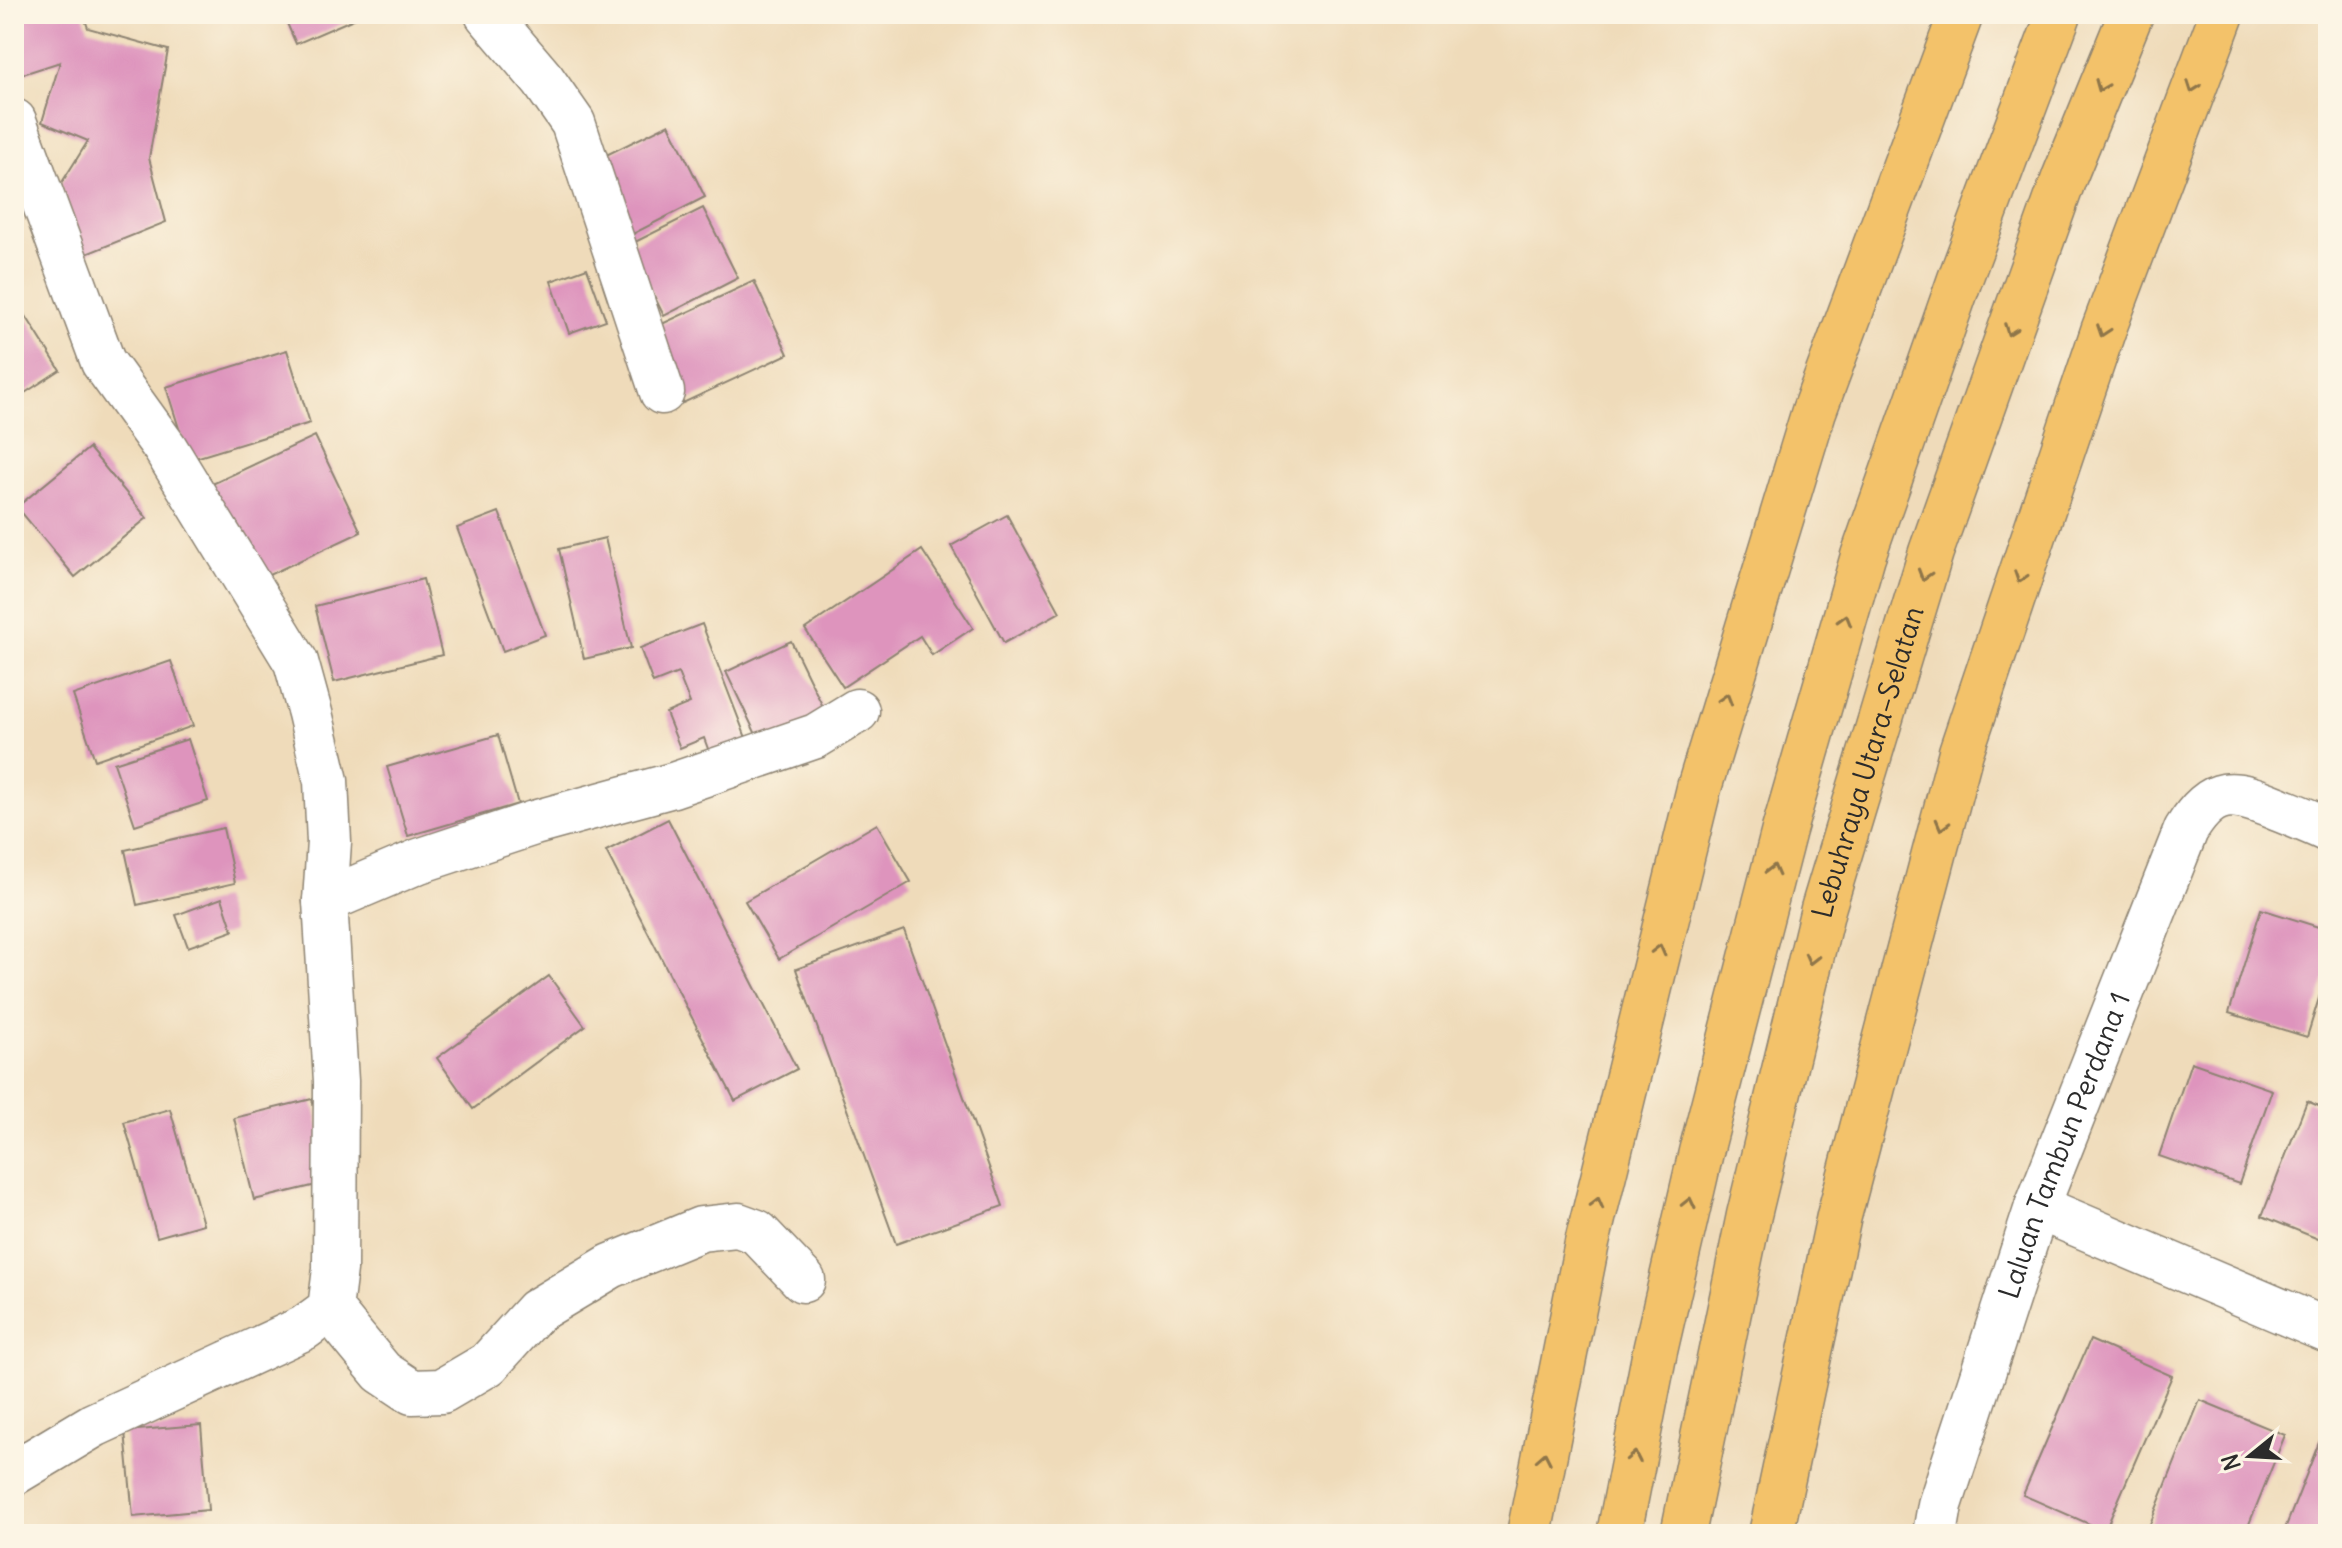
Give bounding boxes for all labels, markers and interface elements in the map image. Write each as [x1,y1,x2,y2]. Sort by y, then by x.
one-way arrow [2094,78,2111,92]
one-way arrow [2186,79,2203,93]
one-way arrow [2003,322,2020,336]
one-way arrow [2097,323,2113,337]
one-way arrow [1917,568,1933,582]
one-way arrow [2014,569,2030,583]
street label: Lebuhraya Utara–Selatan [1803,602,1932,922]
one-way arrow [1836,613,1852,627]
one-way arrow [1717,693,1733,707]
one-way arrow [1934,817,1951,831]
one-way arrow [1764,863,1781,877]
one-way arrow [1649,944,1666,958]
one-way arrow [1803,951,1820,965]
street label: Laluan Tambun Perdana 1 [1990,987,2138,1303]
one-way arrow [1587,1197,1604,1210]
one-way arrow [1680,1197,1697,1211]
north arrow [2210,1416,2290,1496]
one-way arrow [1535,1451,1552,1465]
one-way arrow [1625,1451,1642,1464]
text: N [2215,1451,2247,1474]

